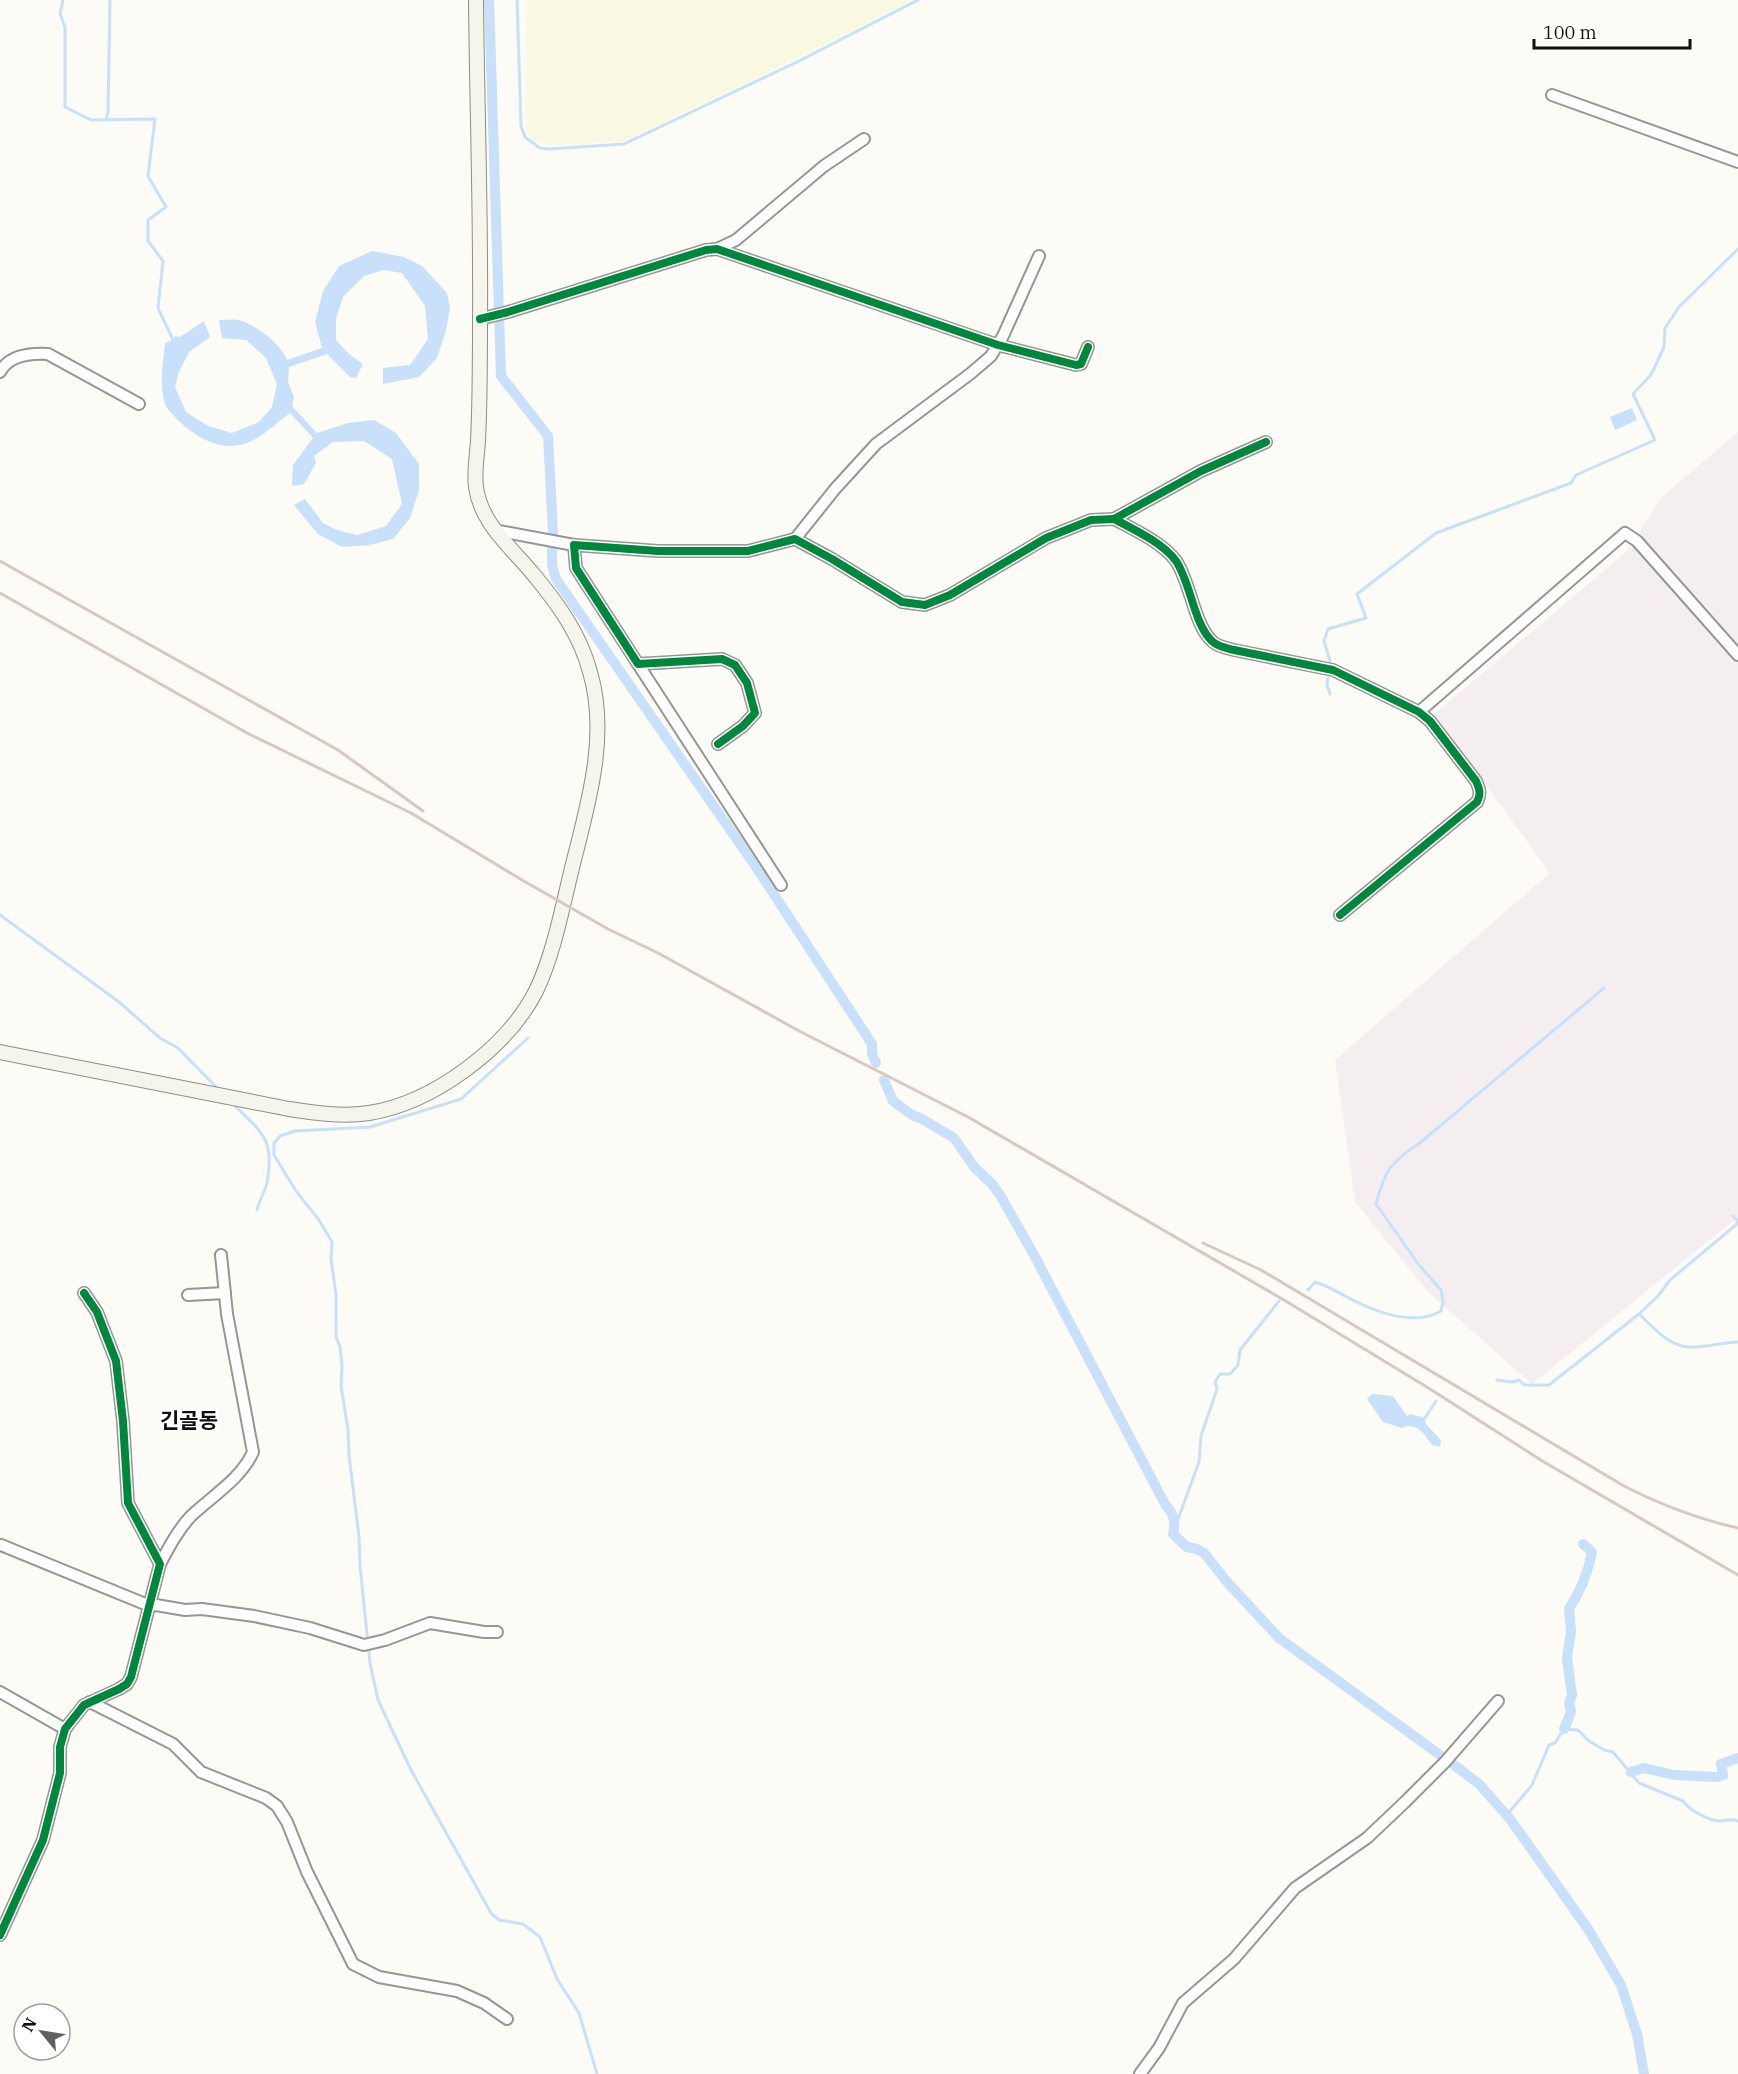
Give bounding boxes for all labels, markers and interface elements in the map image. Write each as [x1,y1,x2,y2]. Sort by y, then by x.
scale bar [1534,12,1690,50]
text: 100 m [1543,21,1597,44]
district label: 긴골동 [160,1406,218,1434]
north arrow [12,2002,72,2062]
text: N [17,2014,41,2035]

